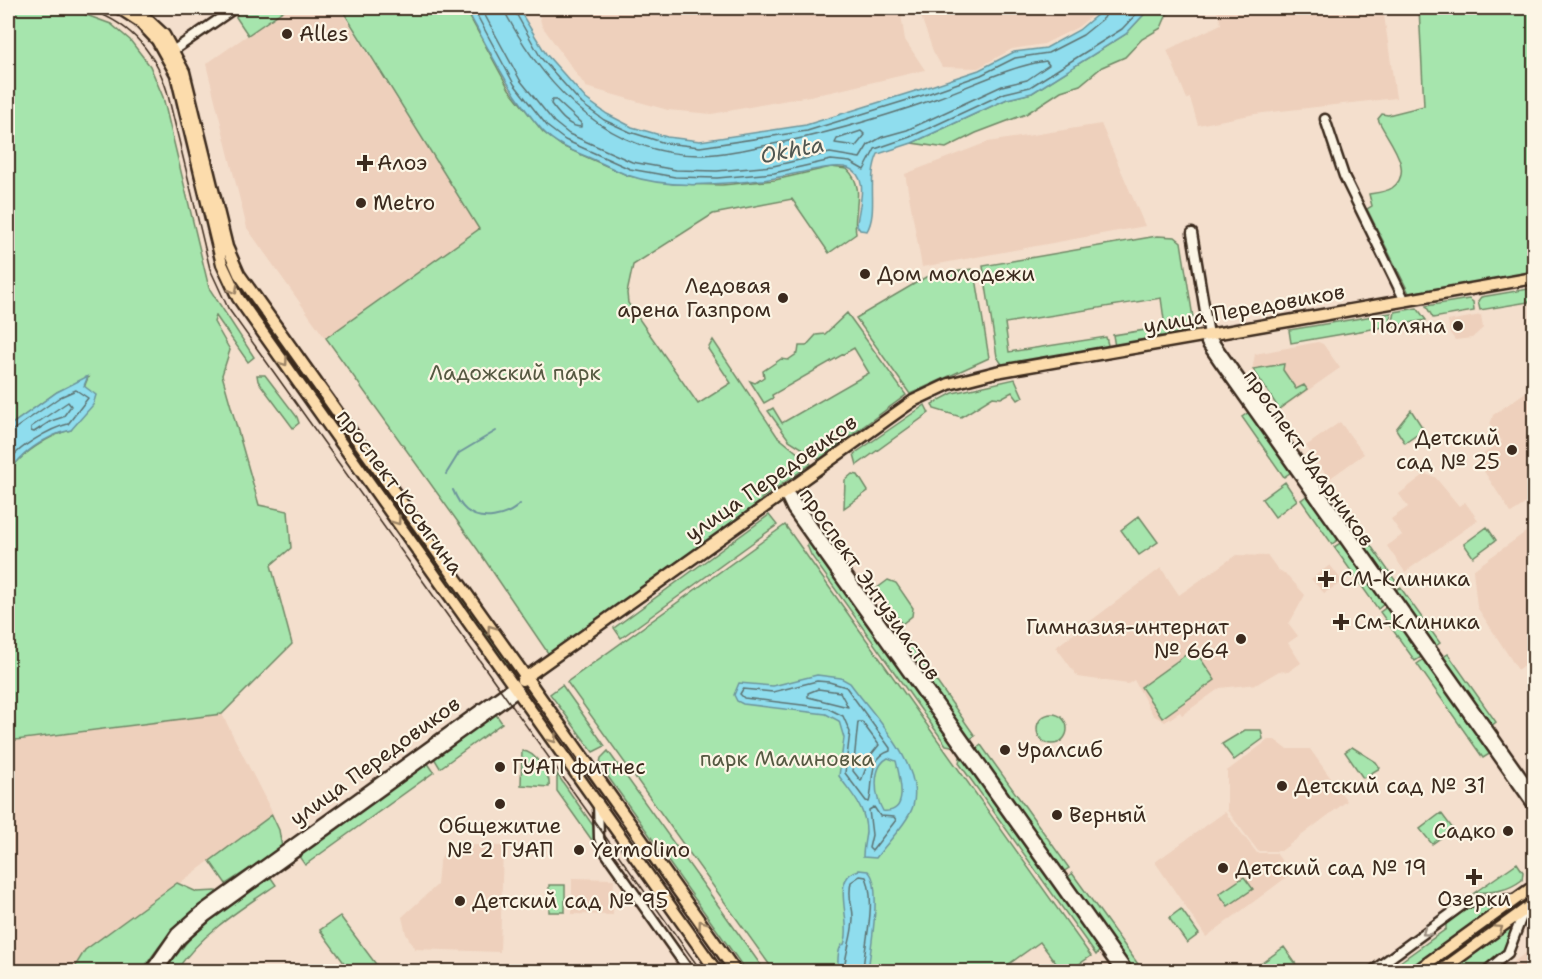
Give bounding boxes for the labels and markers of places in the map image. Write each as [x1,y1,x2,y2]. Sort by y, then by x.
place label: Alles [299,20,349,48]
marker: Alles [280,27,294,41]
place label: Алоэ [377,149,427,177]
marker: Алоэ [358,156,372,170]
place label: Metro [373,189,435,217]
marker: Metro [354,196,368,210]
place label: Дом молодежи [877,260,1035,288]
marker: Дом молодежи [858,267,872,281]
place label: Ледовая арена Газпром [617,272,771,324]
marker: Ледовая арена Газпром [776,291,790,305]
place label: Поляна [1371,312,1446,340]
marker: Поляна [1451,319,1465,333]
place label: Детский сад № 25 [1396,424,1500,476]
marker: Детский сад № 25 [1505,443,1519,457]
place label: СМ-Клиника [1340,565,1470,593]
marker: СМ-Клиника [1317,570,1335,588]
place label: См-Клиника [1354,608,1480,636]
place label: Гимназия-интернат № 664 [1026,613,1229,665]
marker: См-Клиника [1332,613,1350,631]
marker: Гимназия-интернат № 664 [1234,632,1248,646]
place label: Уралсиб [1017,736,1103,764]
marker: Уралсиб [998,743,1012,757]
place label: ГУАП фитнес [512,753,646,781]
marker: ГУАП фитнес [493,760,507,774]
place label: Детский сад № 31 [1294,772,1485,800]
marker: Детский сад № 31 [1275,779,1289,793]
marker: Общежитие № 2 ГУАП [493,797,507,811]
place label: Верный [1069,801,1146,829]
marker: Верный [1050,808,1064,822]
place label: Общежитие № 2 ГУАП [439,812,561,864]
place label: Садко [1433,817,1496,845]
marker: Садко [1501,824,1515,838]
place label: Yermolino [591,836,690,864]
marker: Yermolino [572,843,586,857]
place label: Детский сад № 19 [1235,854,1427,882]
marker: Детский сад № 19 [1216,861,1230,875]
marker: Озерки [1467,870,1481,884]
place label: Озерки [1437,885,1511,913]
place label: Детский сад № 95 [472,887,668,915]
marker: Детский сад № 95 [453,894,467,908]

